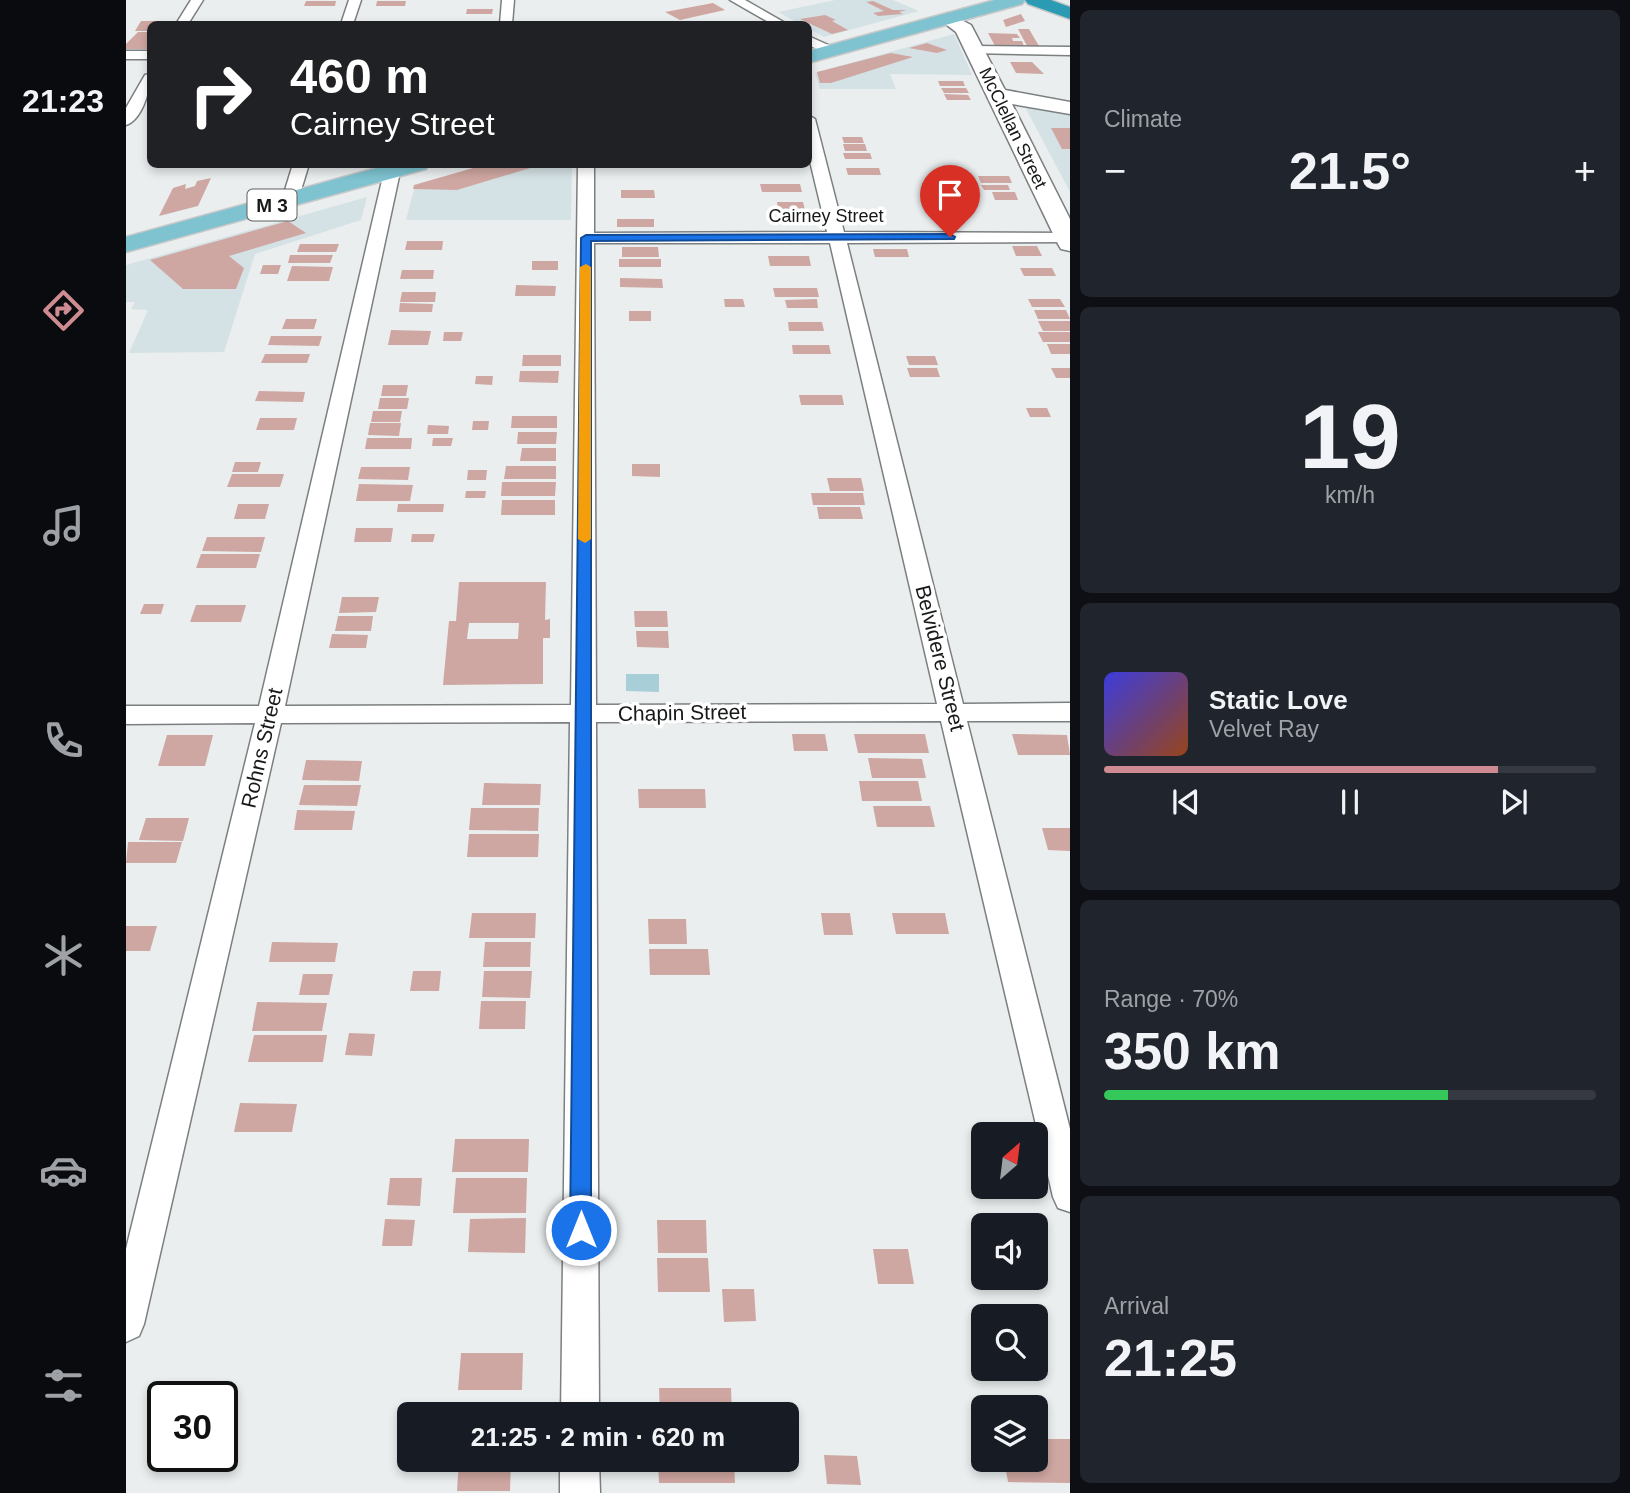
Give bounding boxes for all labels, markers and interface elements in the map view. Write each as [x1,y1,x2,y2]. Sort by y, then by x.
icon: right [175,49,266,140]
text: 460 m [290,49,429,103]
street label: McClellan Street [975,64,1051,192]
text: 21:23 [22,83,104,119]
text: Cairney Street [290,106,495,142]
text: Climate [1104,106,1182,132]
text: 21.5° [1289,142,1411,200]
text: − [1104,150,1126,192]
text: + [1574,150,1596,192]
pin [920,165,980,237]
icon: arrive [931,176,969,214]
road number: M 3 [248,190,296,220]
street label: Cairney Street [768,206,884,226]
icon: directions [39,286,88,335]
text: 19 [1299,386,1401,487]
text: km/h [1325,482,1375,508]
icon: music [39,501,88,550]
street label: Belvidere Street [911,583,970,733]
street label: Rohns Street [237,685,287,810]
text: Static Love [1209,685,1348,715]
street label: Chapin Street [618,700,747,725]
icon: phone [39,716,88,765]
text: Velvet Ray [1209,716,1319,742]
icon: previous [1167,783,1205,821]
icon: pause [1331,783,1369,821]
icon: next [1495,783,1533,821]
icon: climate [39,931,88,980]
text: Range · 70% [1104,986,1238,1012]
text: 350 km [1104,1022,1280,1080]
north arrow [971,1122,1048,1199]
map controls [971,1122,1048,1472]
icon: car [39,1146,88,1195]
position arrow [544,1193,618,1267]
button: sound [971,1213,1048,1290]
text: Arrival [1104,1293,1169,1319]
button: search [971,1304,1048,1381]
text: 21:25 [1104,1329,1237,1387]
icon: filters [39,1361,88,1410]
speed limit sign: 30 [147,1381,238,1472]
button: layers [971,1395,1048,1472]
text: 21:25 · 2 min · 620 m [471,1422,725,1452]

